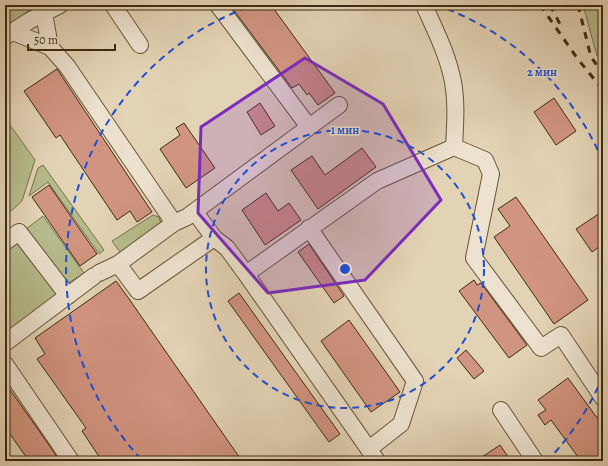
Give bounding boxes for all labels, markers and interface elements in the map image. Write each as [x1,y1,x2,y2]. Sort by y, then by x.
scale bar [28,26,115,52]
text: 50 m [34,32,58,48]
text: 2 мин [527,64,557,80]
text: 1 мин [331,122,359,138]
centre of rings [338,262,352,276]

